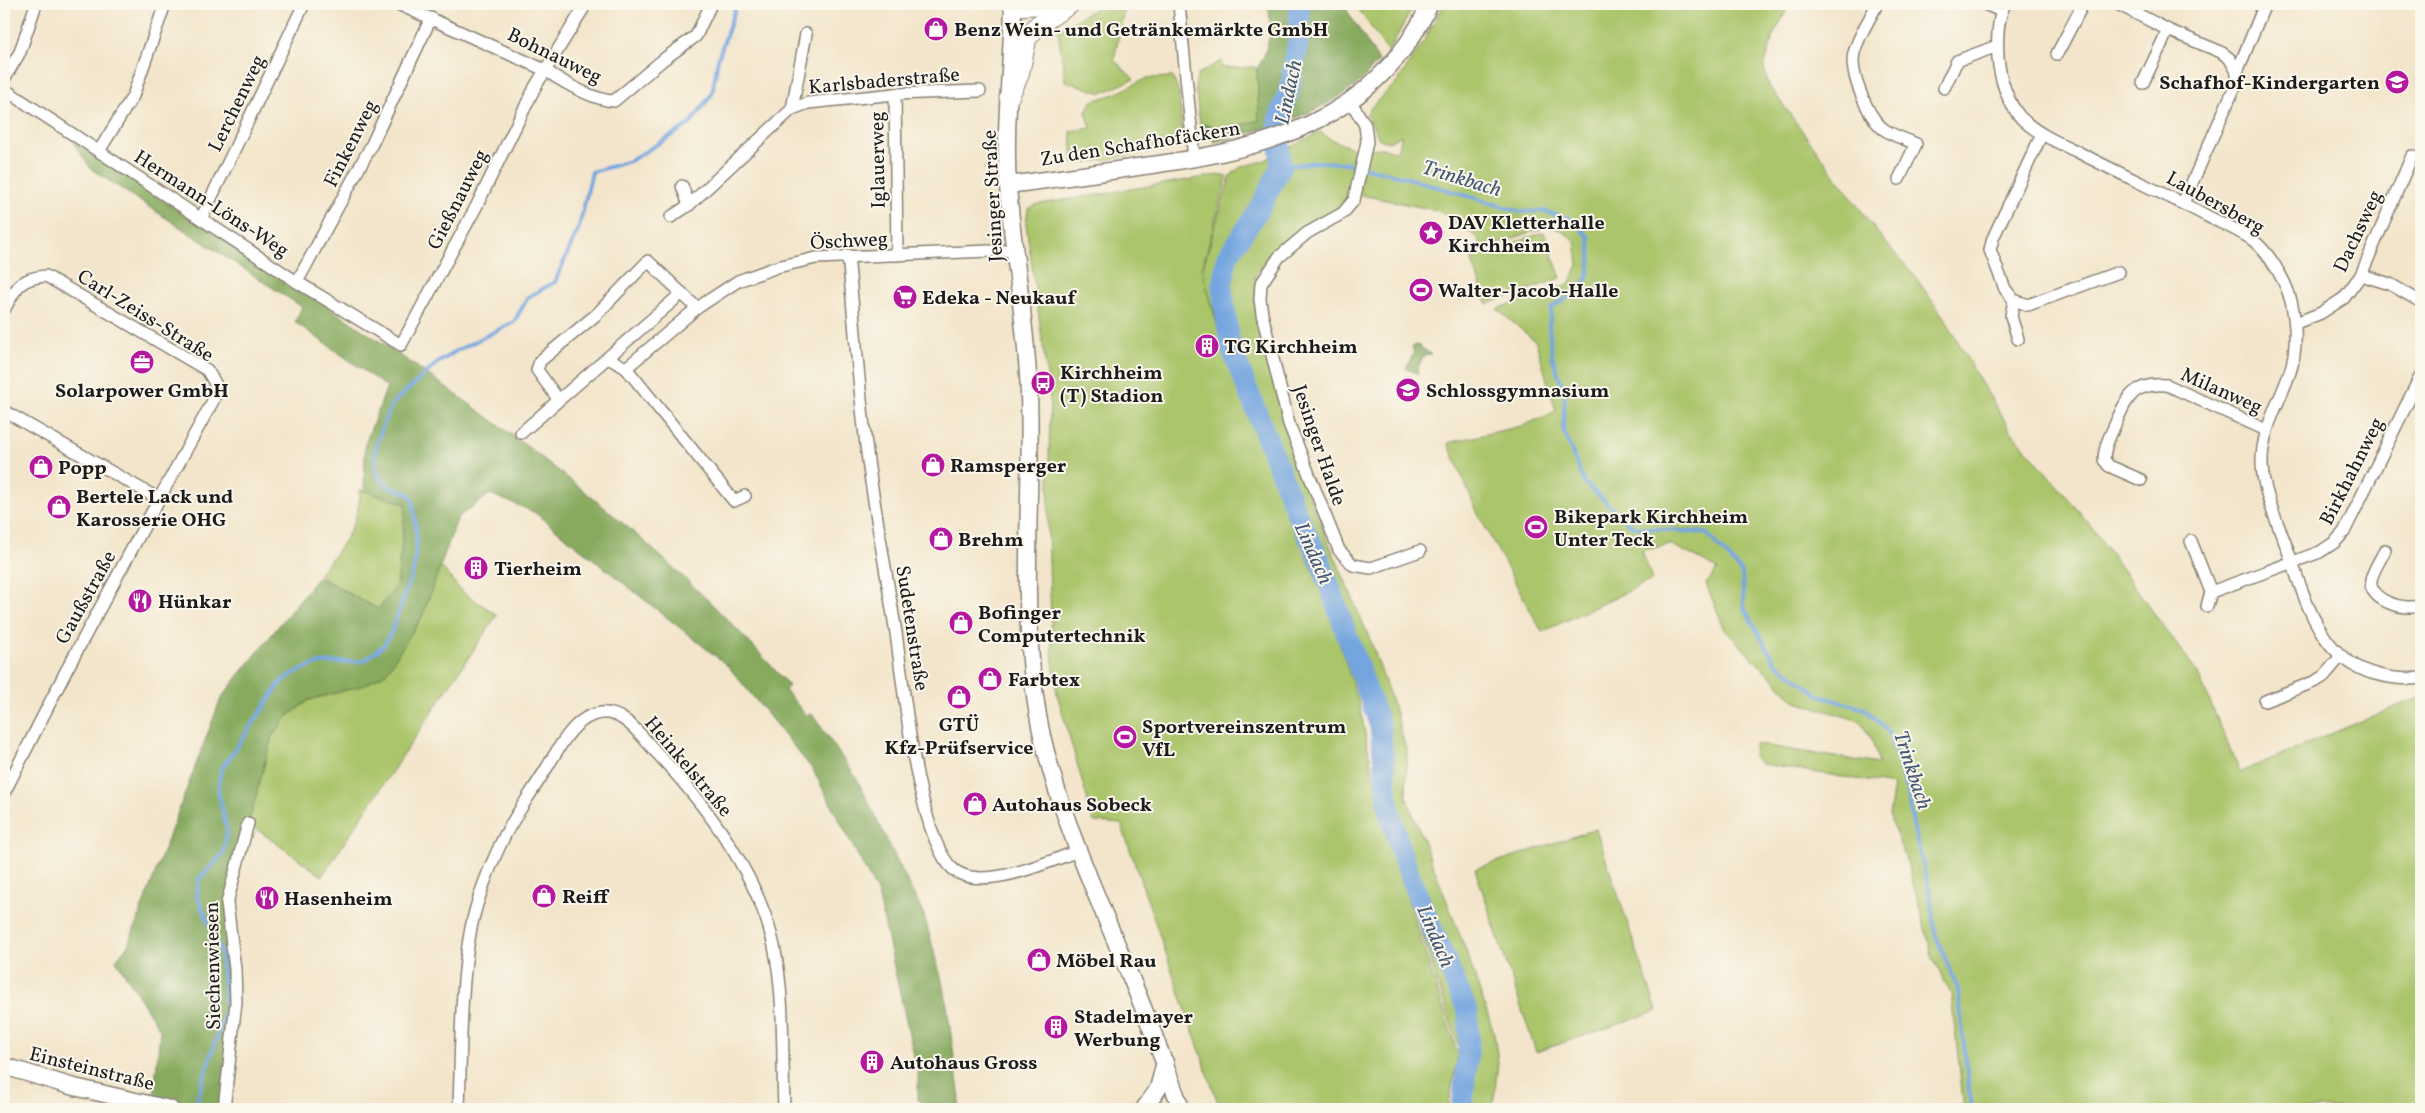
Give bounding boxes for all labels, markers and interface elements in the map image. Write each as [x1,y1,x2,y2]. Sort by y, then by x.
shop icon: Benz Wein- und Getränkemärkte GmbH [923,16,949,42]
place label: Benz Wein- und Getränkemärkte GmbH [954,17,1328,45]
street label: Bohnauweg [502,22,606,92]
street label: Lerchenweg [202,51,273,157]
water label: Lindach [1268,57,1310,127]
street label: Karlsbaderstraße [807,61,961,103]
school or university icon: Schafhof-Kindergarten [2384,69,2410,95]
place label: Schafhof-Kindergarten [2159,70,2380,98]
street label: Finkenweg [318,95,386,192]
street label: Iglauerweg [864,111,894,209]
street label: Zu den Schafhofäckern [1038,115,1242,175]
street label: Jesinger Straße [977,129,1011,263]
street label: Hermann-Löns-Weg [128,144,294,265]
street label: Gießnauweg [421,145,496,255]
water label: Trinkbach [1418,154,1505,205]
street label: Laubersberg [2161,165,2269,242]
street label: Dachsweg [2328,186,2390,278]
place label: DAV Kletterhalle Kirchheim [1448,210,1605,261]
place icon: DAV Kletterhalle Kirchheim [1418,220,1444,246]
street label: Öschweg [810,226,889,258]
street label: Carl-Zeiss-Straße [71,263,219,370]
sports icon: Walter-Jacob-Halle [1408,277,1434,303]
place label: Walter-Jacob-Halle [1438,278,1619,306]
supermarket icon: Edeka - Neukauf [892,284,918,310]
place label: Edeka - Neukauf [922,285,1077,313]
building icon: TG Kirchheim [1194,333,1220,359]
place label: TG Kirchheim [1224,334,1358,362]
office icon: Solarpower GmbH [129,349,155,375]
place label: Kirchheim (T) Stadion [1060,360,1163,411]
street label: Milanweg [2176,361,2266,422]
bus stop icon: Kirchheim (T) Stadion [1030,370,1056,396]
school or university icon: Schlossgymnasium [1395,377,1421,403]
place label: Solarpower GmbH [55,378,229,406]
place label: Schlossgymnasium [1426,378,1609,406]
street label: Jesinger Halde [1284,381,1352,510]
street label: Birkhahnweg [2314,413,2392,531]
shop icon: Ramsperger [920,452,946,478]
place label: Ramsperger [950,453,1067,481]
shop icon: Popp [28,454,54,480]
place label: Popp [58,455,107,483]
place label: Bertele Lack und Karosserie OHG [76,484,233,535]
shop icon: Bertele Lack und Karosserie OHG [46,494,72,520]
place label: Bikepark Kirchheim Unter Teck [1554,504,1748,555]
sports icon: Bikepark Kirchheim Unter Teck [1523,514,1549,540]
water label: Lindach [1286,518,1339,589]
shop icon: Brehm [928,526,954,552]
place label: Brehm [958,527,1024,555]
street label: Gaußstraße [49,546,124,650]
building icon: Tierheim [463,555,489,581]
place label: Tierheim [494,556,582,584]
street label: Sudetenstraße [887,564,935,693]
restaurant icon: Hünkar [127,588,153,614]
place label: Hünkar [158,589,232,617]
place label: Bofinger Computertechnik [978,600,1146,651]
shop icon: Bofinger Computertechnik [948,610,974,636]
shop icon: Farbtex [977,666,1003,692]
place label: Farbtex [1008,667,1080,695]
shop icon: GTÜ Kfz-Prüfservice [946,684,972,710]
street label: Heinkelstraße [637,711,738,824]
place label: GTÜ Kfz-Prüfservice [884,712,1034,763]
place label: Sportvereinszentrum VfL [1142,714,1346,765]
sports icon: Sportvereinszentrum VfL [1112,724,1138,750]
water label: Trinkbach [1885,727,1938,814]
shop icon: Autohaus Sobeck [962,791,988,817]
place label: Autohaus Sobeck [992,792,1152,820]
shop icon: Reiff [531,883,557,909]
place label: Reiff [562,884,610,912]
restaurant icon: Hasenheim [254,885,280,911]
place label: Hasenheim [284,886,393,914]
street label: Siechenwiesen [199,901,229,1030]
water label: Lindach [1408,901,1461,972]
shop icon: Möbel Rau [1026,947,1052,973]
place label: Möbel Rau [1056,948,1156,976]
place label: Stadelmayer Werbung [1074,1004,1194,1055]
building icon: Stadelmayer Werbung [1043,1014,1069,1040]
street label: Einsteinstraße [26,1041,157,1099]
building icon: Autohaus Gross [859,1049,885,1075]
place label: Autohaus Gross [890,1050,1038,1078]

